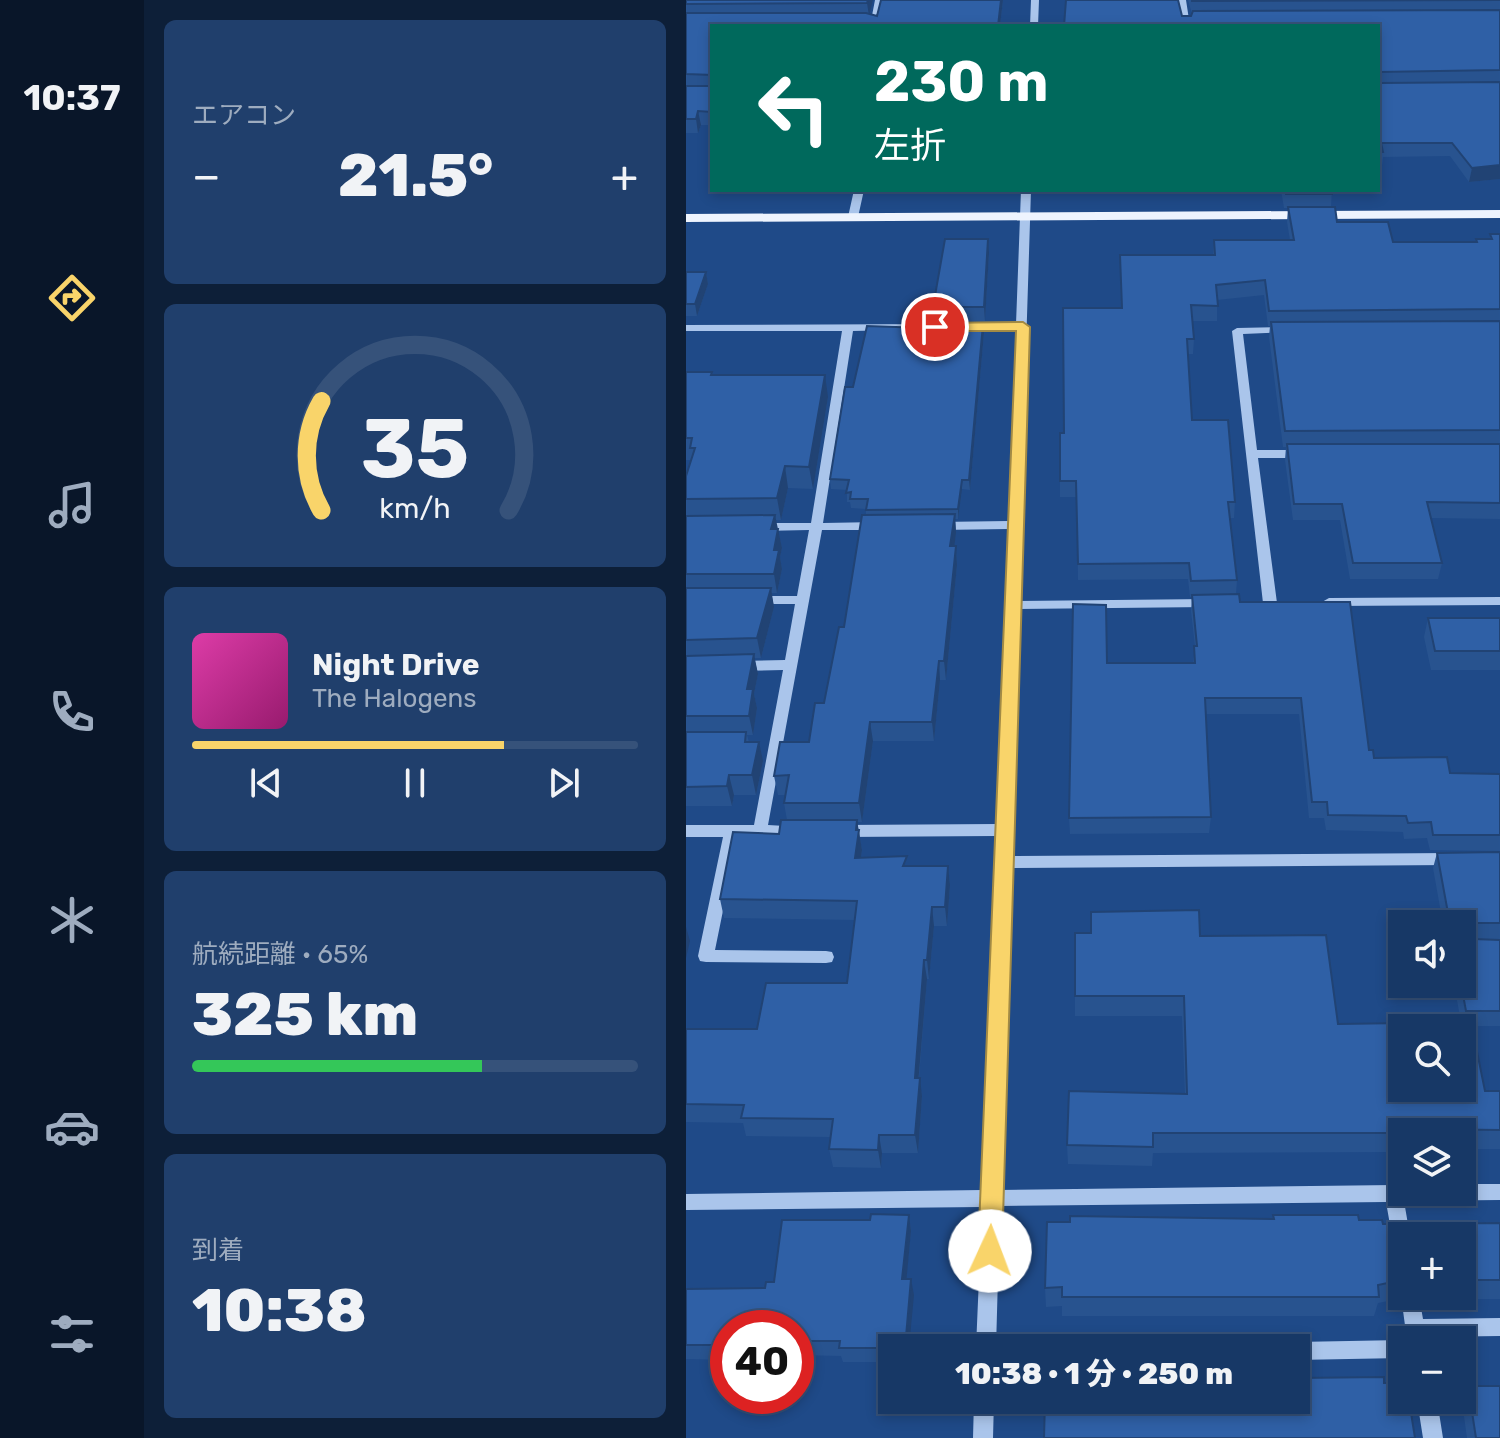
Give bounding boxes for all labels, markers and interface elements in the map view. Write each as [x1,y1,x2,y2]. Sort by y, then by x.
text: 230 m [874,49,1049,115]
icon: left [742,56,846,160]
text: 10:37 [23,76,121,119]
text: エアコン [192,100,296,131]
text: 左折 [874,124,946,167]
text: 21.5° [338,140,493,211]
text: − [192,150,221,202]
text: + [611,150,638,202]
icon: directions [44,270,100,326]
pin [901,293,969,361]
icon: arrive [913,305,957,349]
text: 35 [361,399,469,498]
icon: music [44,477,100,533]
text: km/h [379,492,451,526]
text: Night Drive [312,647,480,683]
text: The Halogens [312,683,477,714]
icon: phone [44,684,100,740]
icon: previous [244,761,288,805]
icon: pause [393,761,437,805]
icon: next [542,761,586,805]
icon: climate [44,892,100,948]
map controls [1388,910,1476,1414]
button: sound [1388,910,1476,998]
text: 航続距離 · 65% [192,939,368,970]
text: 325 km [192,979,418,1050]
button: search [1388,1014,1476,1102]
icon: car [44,1099,100,1155]
button: layers [1388,1118,1476,1206]
position arrow [948,1209,1032,1293]
button: + [1388,1222,1476,1310]
text: 到着 [192,1235,244,1266]
text: 10:38 [192,1275,367,1346]
icon: filters [44,1306,100,1362]
speed limit sign: 40 [710,1310,814,1414]
button: − [1388,1326,1476,1414]
text: 10:38 · 1 分 · 250 m [955,1356,1233,1392]

